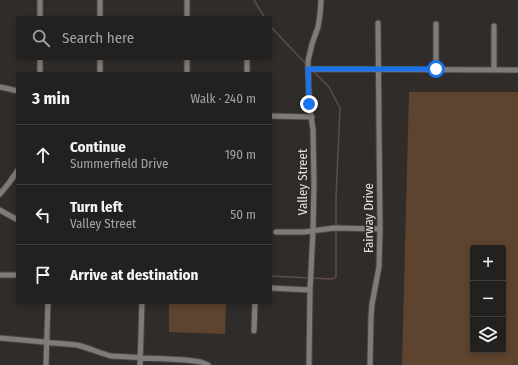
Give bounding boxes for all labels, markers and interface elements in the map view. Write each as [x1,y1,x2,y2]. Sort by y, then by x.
search box [16,16,272,60]
icon: search [30,27,52,49]
text: Search here [62,29,134,47]
route start [427,60,445,78]
text: 3 min [32,88,70,109]
text: Walk · 240 m [190,91,256,106]
route end [300,95,318,113]
text: Continue [70,138,126,156]
icon: ahead [32,144,54,166]
text: 190 m [225,147,256,162]
street label: Valley Street [295,148,310,215]
text: Summerfield Drive [70,156,168,171]
street label: Fairway Drive [361,183,376,253]
text: Turn left [70,198,123,216]
icon: left [32,204,54,226]
text: 50 m [230,207,256,222]
text: Valley Street [70,216,136,231]
map controls [470,245,506,353]
button: + [470,245,506,281]
icon: arrive [32,264,54,286]
text: Arrive at destination [70,266,198,284]
button: − [470,281,506,317]
button: layers [470,317,506,353]

